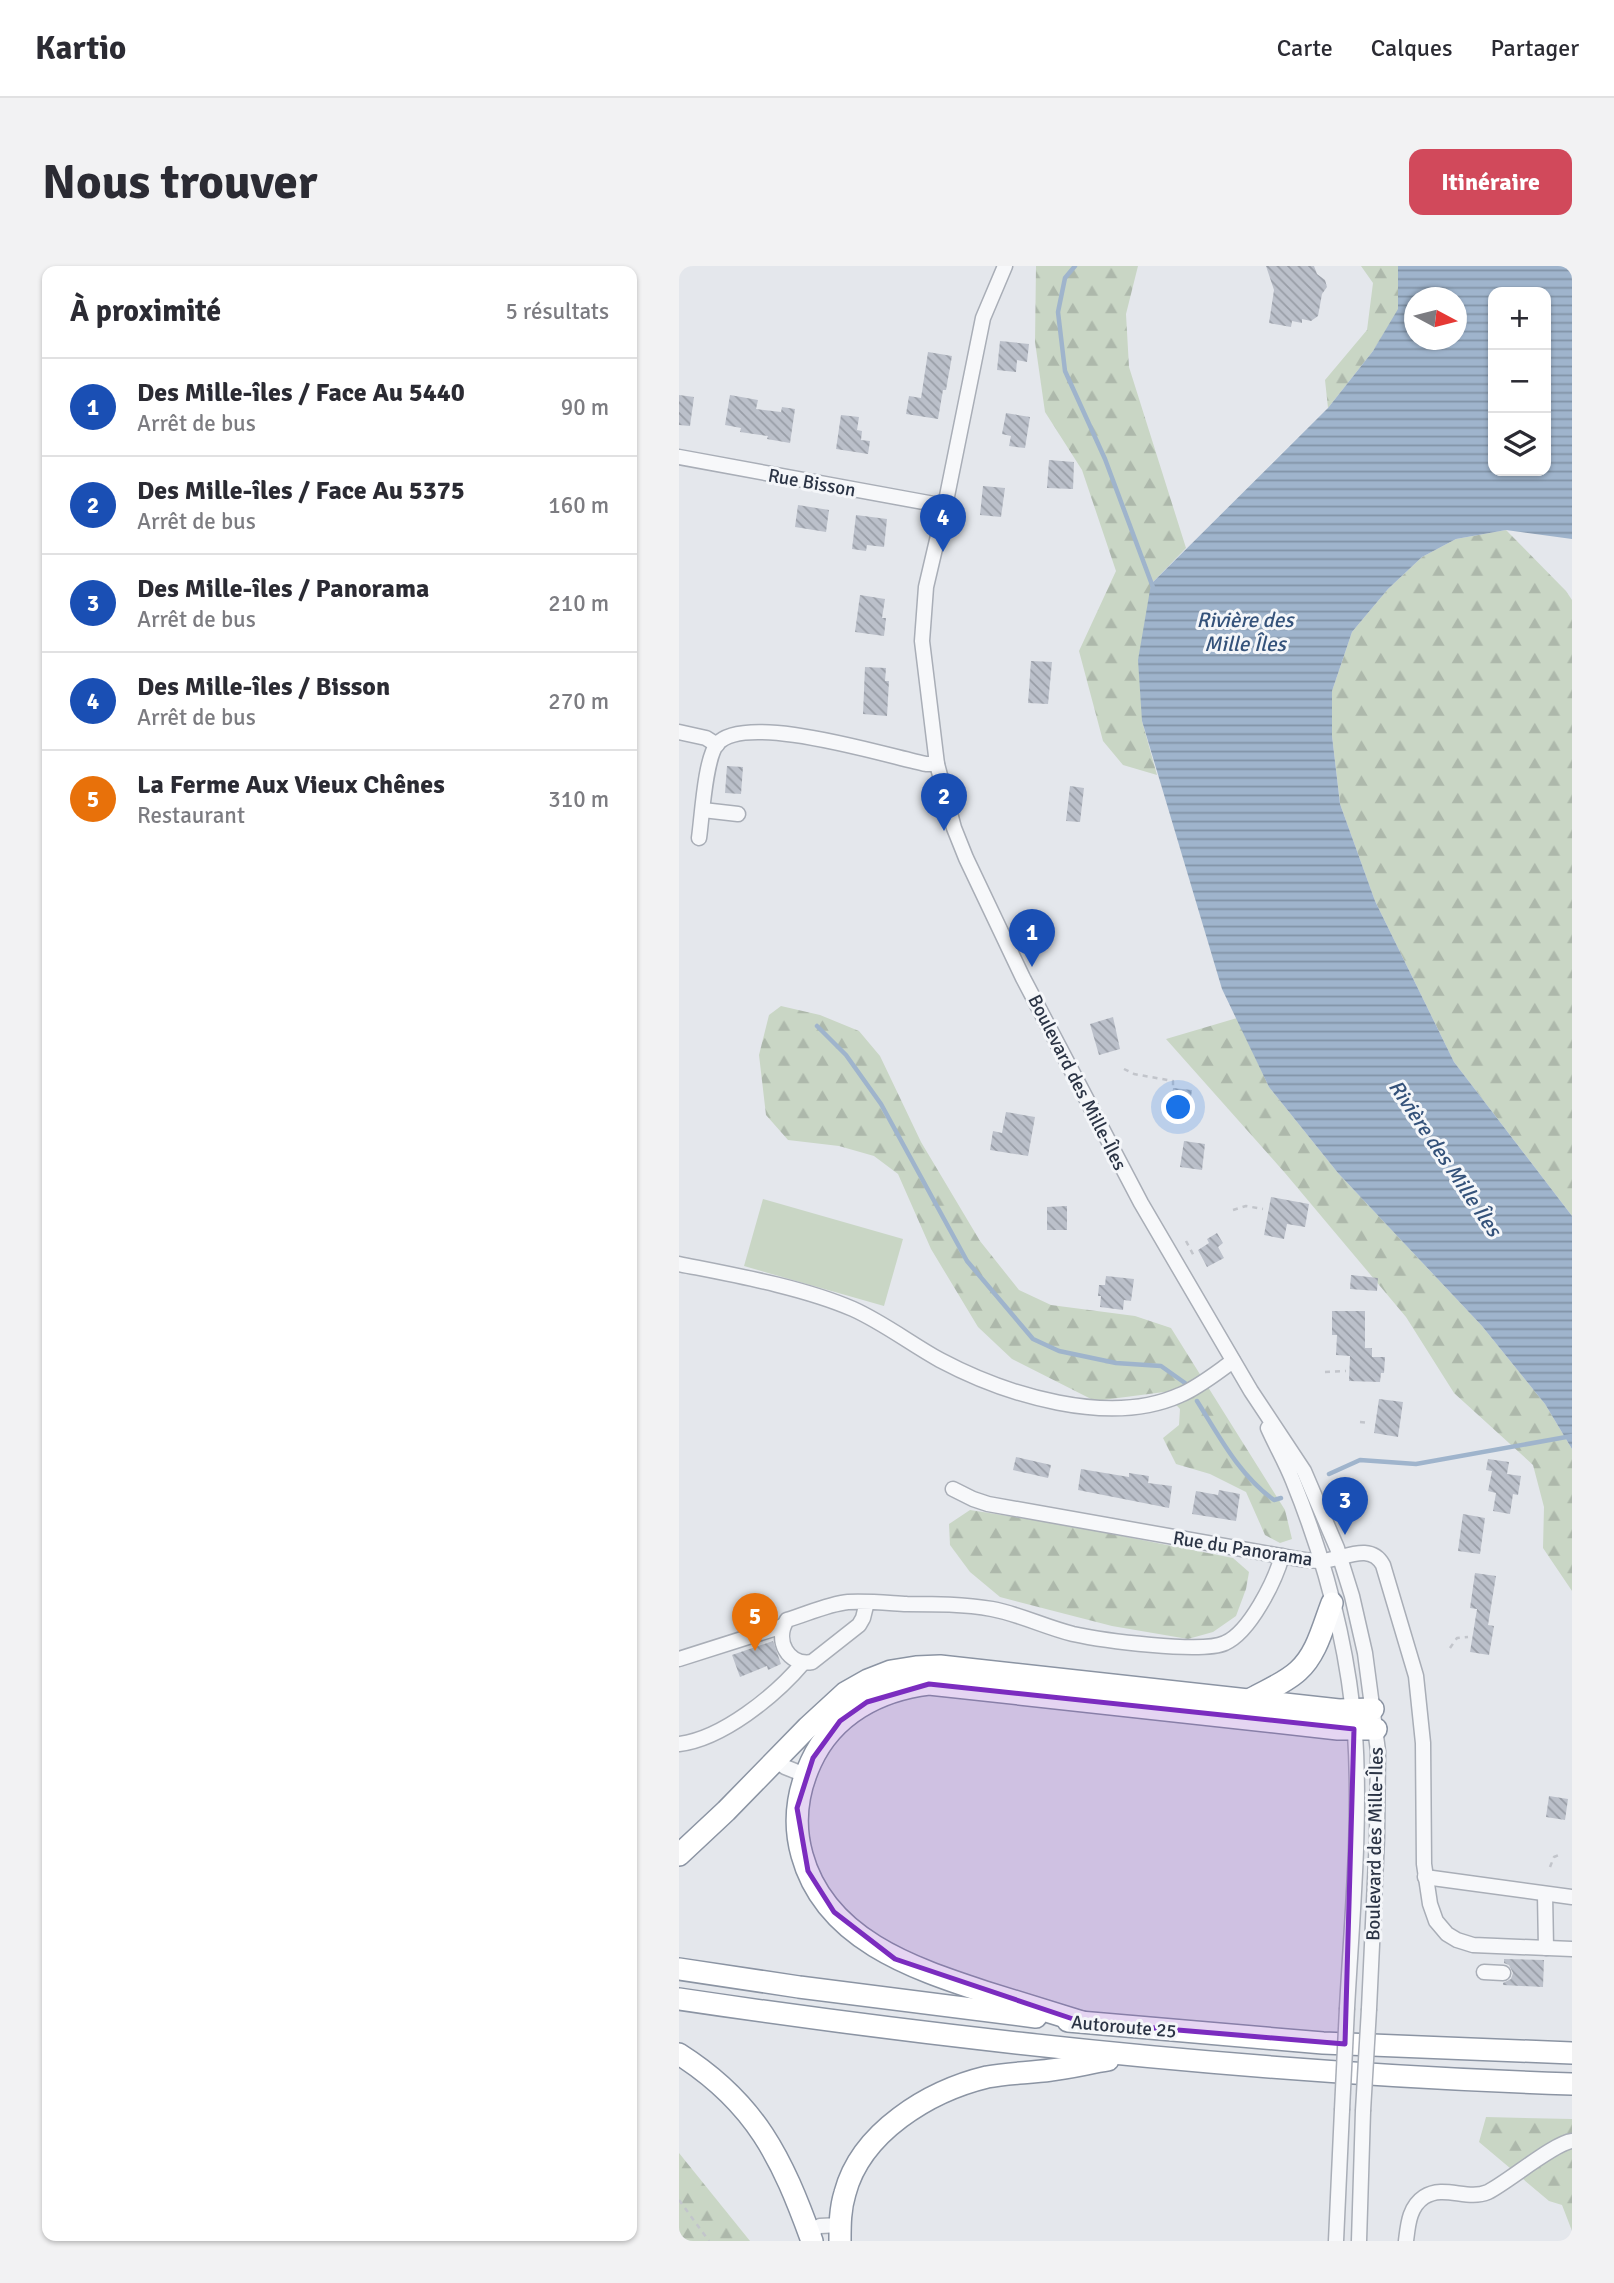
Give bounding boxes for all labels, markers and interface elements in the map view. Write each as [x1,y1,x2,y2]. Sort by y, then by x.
text: Kartio [35,28,126,69]
text: Carte [1277,33,1333,63]
text: Calques [1371,33,1452,63]
text: Partager [1490,33,1579,63]
button: Itinéraire [1409,149,1572,215]
text: Nous trouver [42,152,317,212]
north arrow [1404,287,1467,350]
map controls [1488,287,1551,476]
button: + [1488,287,1551,350]
text: À proximité [70,293,221,330]
text: 5 résultats [505,297,609,326]
button: − [1488,350,1551,413]
text: Des Mille-îles / Face Au 5440 [137,377,465,409]
text: 1 [87,393,99,422]
text: 90 m [561,393,609,422]
text: Arrêt de bus [137,409,256,438]
button: layers [1488,413,1551,476]
street label: Rue Bisson [766,463,858,502]
text: Des Mille-îles / Face Au 5375 [137,475,465,507]
text: 2 [87,491,99,520]
text: 160 m [548,491,609,520]
pin: 4 [920,494,966,552]
text: Arrêt de bus [137,507,256,536]
text: Des Mille-îles / Panorama [137,573,429,605]
text: 3 [87,589,99,618]
text: 210 m [548,589,609,618]
text: Arrêt de bus [137,605,256,634]
water label: Rivière des Mille Îles [1197,607,1295,657]
text: Des Mille-îles / Bisson [137,671,390,703]
text: 4 [87,687,99,716]
text: 270 m [548,687,609,716]
text: Arrêt de bus [137,703,256,732]
text: La Ferme Aux Vieux Chênes [137,769,445,801]
pin: 2 [921,773,967,831]
text: 5 [87,785,99,814]
text: 310 m [548,785,609,814]
text: Restaurant [137,801,245,830]
pin: 1 [1009,909,1055,967]
street label: Boulevard des Mille-Îles [1022,991,1132,1174]
water label: Rivière des Mille Îles [1383,1075,1508,1243]
your location [1161,1090,1195,1124]
pin: 3 [1322,1477,1368,1535]
street label: Rue du Panorama [1171,1526,1314,1572]
pin: 5 [732,1593,778,1651]
street label: Boulevard des Mille-Îles [1361,1747,1389,1941]
street label: Autoroute 25 [1070,2010,1178,2044]

